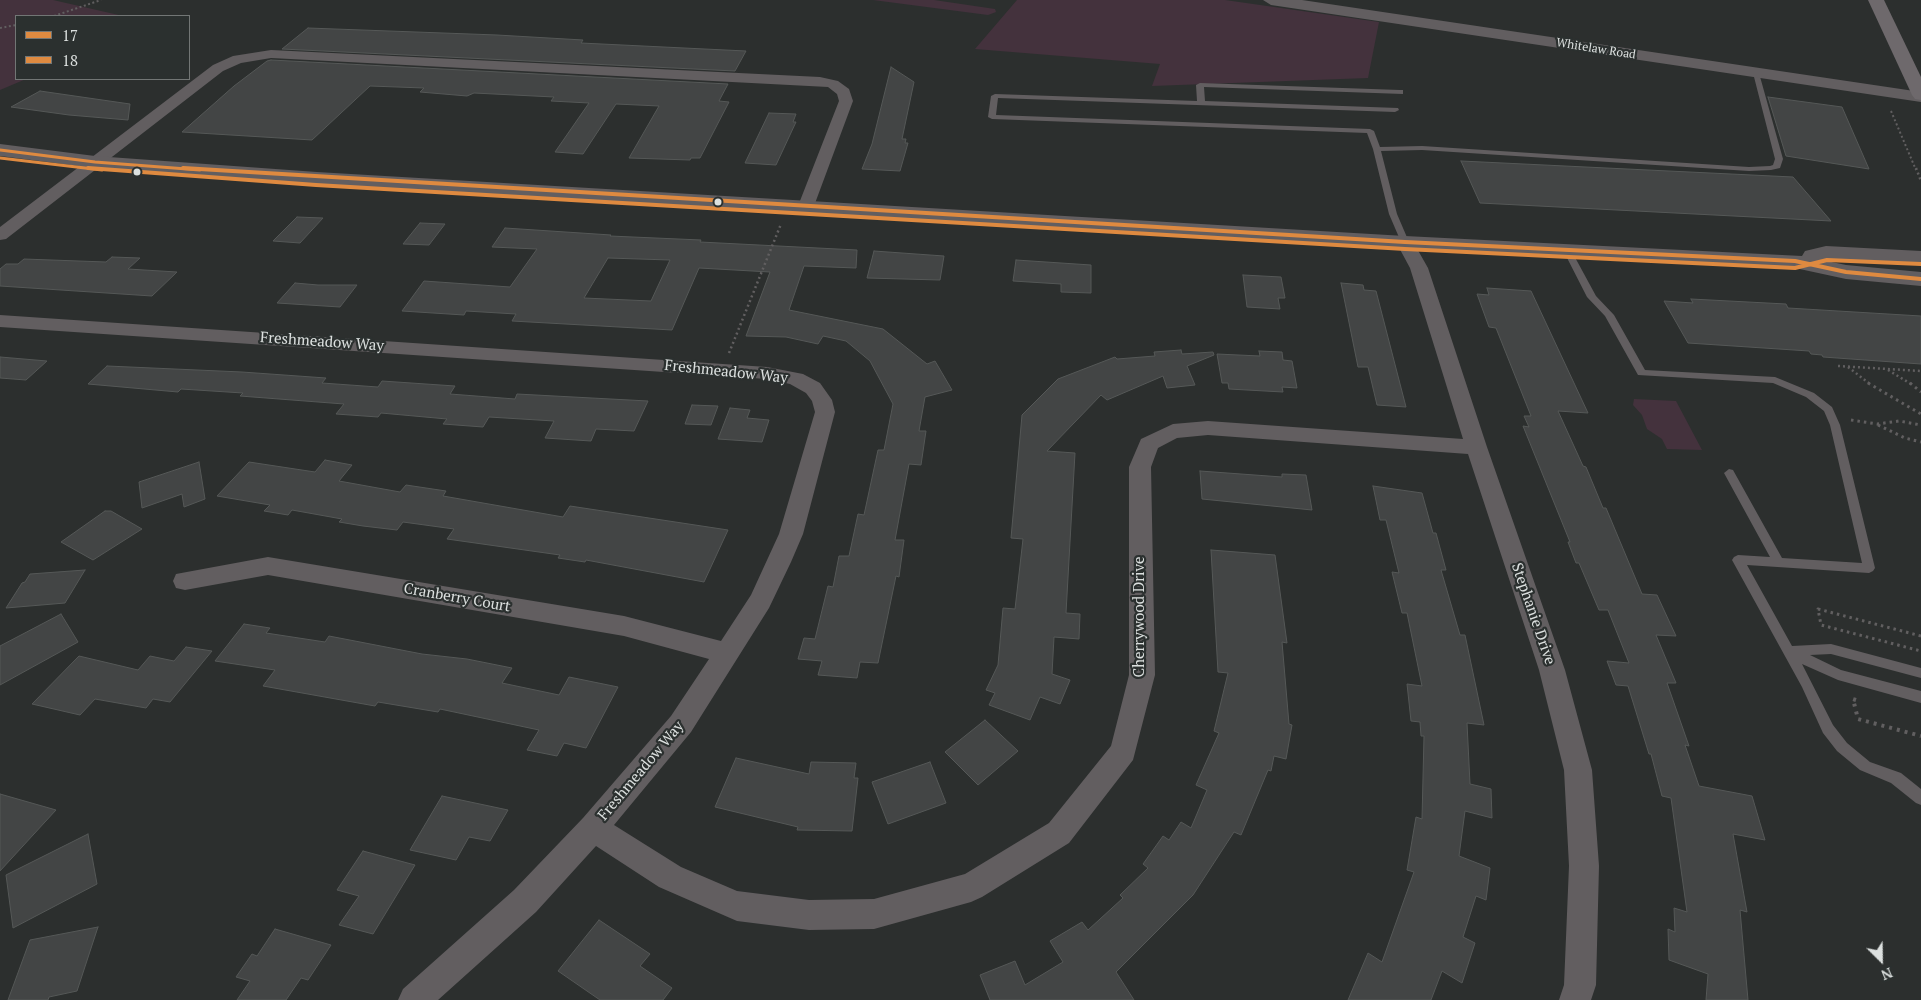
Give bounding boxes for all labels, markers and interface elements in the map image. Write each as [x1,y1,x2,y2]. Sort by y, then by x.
legend [15,15,190,80]
text: 17 [62,25,78,45]
street label: Whitelaw Road [1555,36,1637,62]
text: 18 [62,50,78,70]
unlabelled marker [132,167,142,177]
unlabelled marker [713,197,723,207]
street label: Freshmeadow Way [260,329,384,355]
street label: Freshmeadow Way [663,357,789,387]
street label: Cherrywood Drive [1131,557,1149,677]
street label: Stephanie Drive [1507,561,1559,667]
street label: Cranberry Court [402,580,512,616]
street label: Freshmeadow Way [594,718,688,824]
north arrow [1856,935,1906,985]
text: N [1878,963,1896,985]

